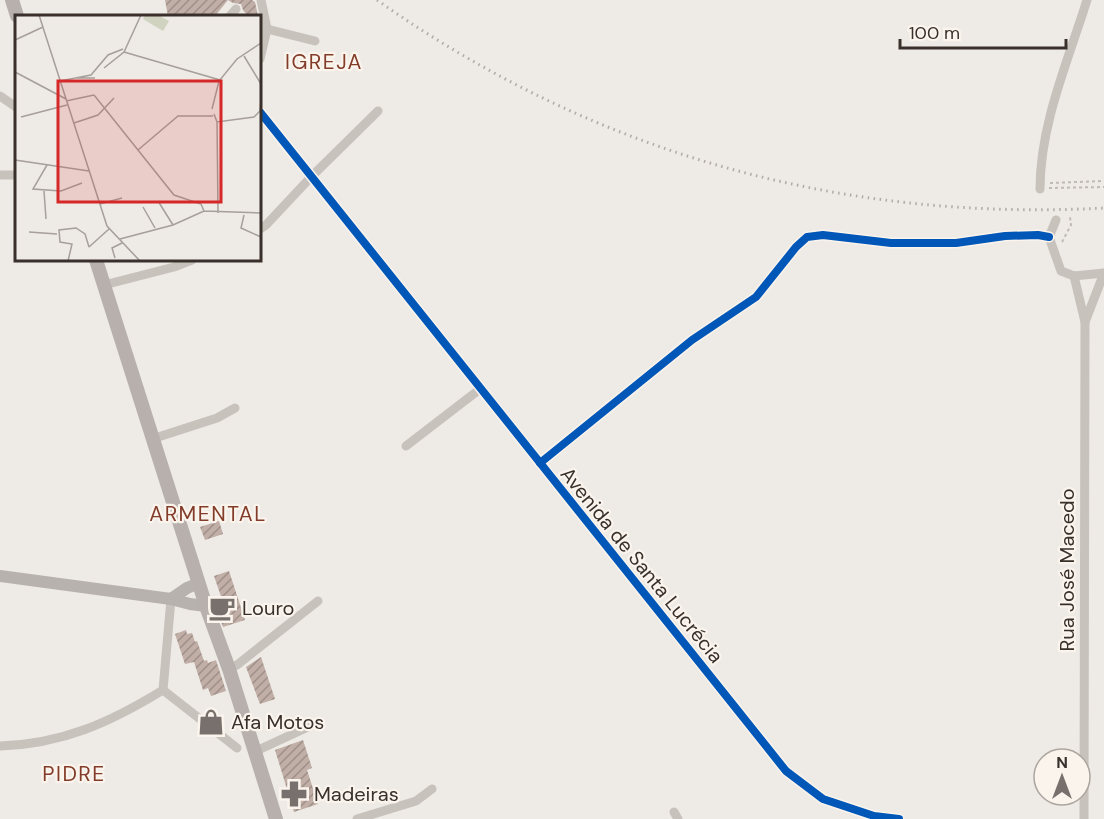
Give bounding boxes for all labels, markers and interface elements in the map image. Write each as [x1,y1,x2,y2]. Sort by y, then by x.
scale bar [900,12,1066,50]
inset map [15,15,261,261]
text: 100 m [909,21,960,45]
district label: IGREJA [285,48,363,76]
street label: Avenida de Santa Lucrécia [555,462,729,668]
street label: Rua José Macedo [1054,488,1080,652]
district label: ARMENTAL [149,500,267,528]
cafe icon: Louro [207,593,237,623]
place label: Louro [242,595,294,621]
shop icon: Afa Motos [196,707,226,737]
place label: Afa Motos [231,709,324,735]
north arrow [1032,747,1092,807]
text: N [1056,752,1068,773]
district label: PIDRE [42,760,106,788]
pharmacy icon: Madeiras [279,779,309,809]
place label: Madeiras [314,781,399,807]

